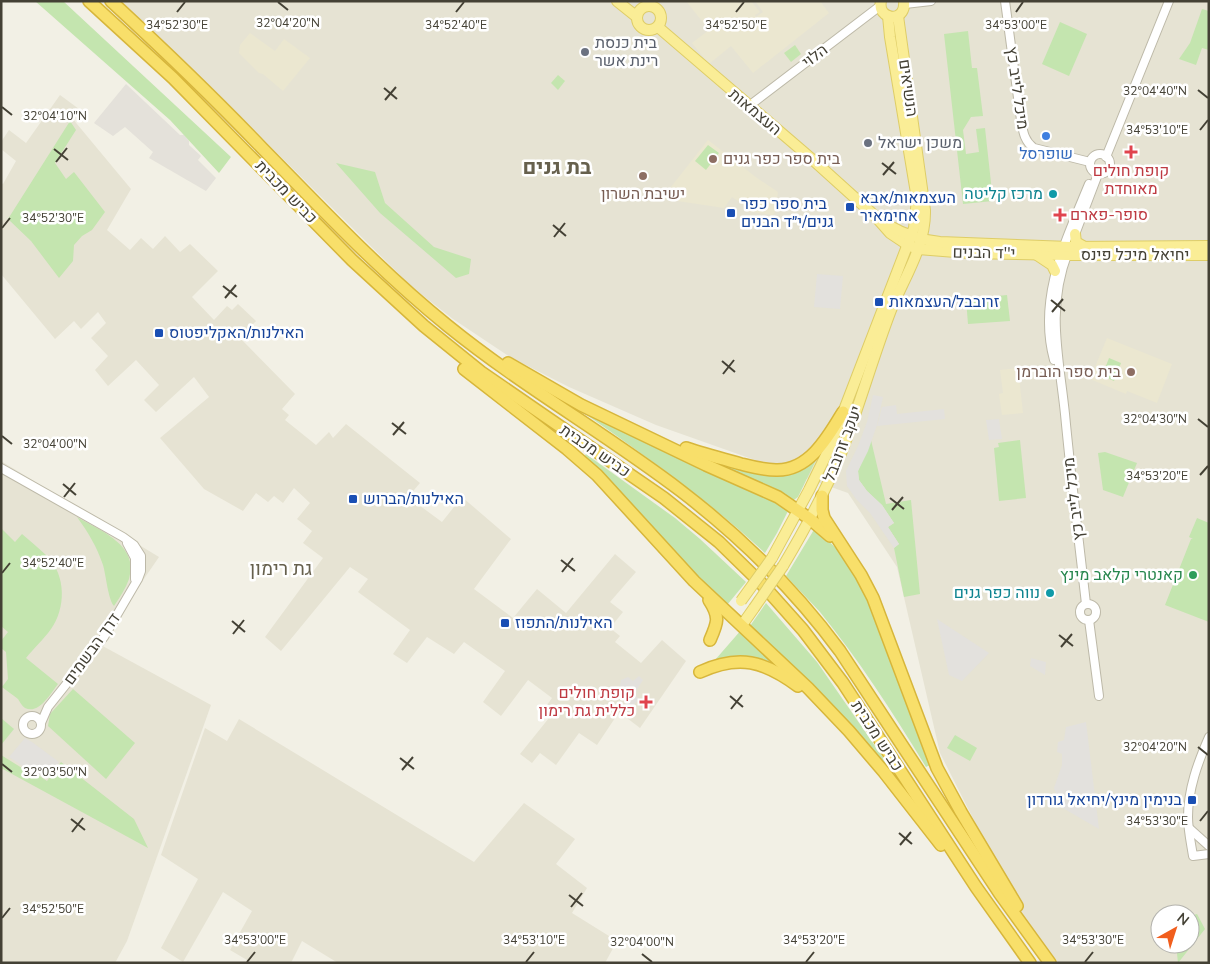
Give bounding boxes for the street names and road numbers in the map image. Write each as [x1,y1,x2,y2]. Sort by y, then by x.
street label: הלוי [798,39,832,73]
street label: מיכל לייב כץ [1000,45,1034,131]
street label: הנשיאים [893,58,923,118]
street label: העצמאות [724,83,786,141]
street label: כביש מכבית [250,155,322,229]
street label: י''ד הבנים [952,241,1016,265]
street label: יחיאל מיכל פינס [1081,244,1189,266]
street label: יעקב זרובבל [818,403,868,485]
street label: כביש מכבית [555,419,635,483]
street label: מיכל לייב כץ [1058,456,1090,542]
street label: דרך הבשמים [58,609,126,689]
street label: כביש מכבית [846,696,908,776]

